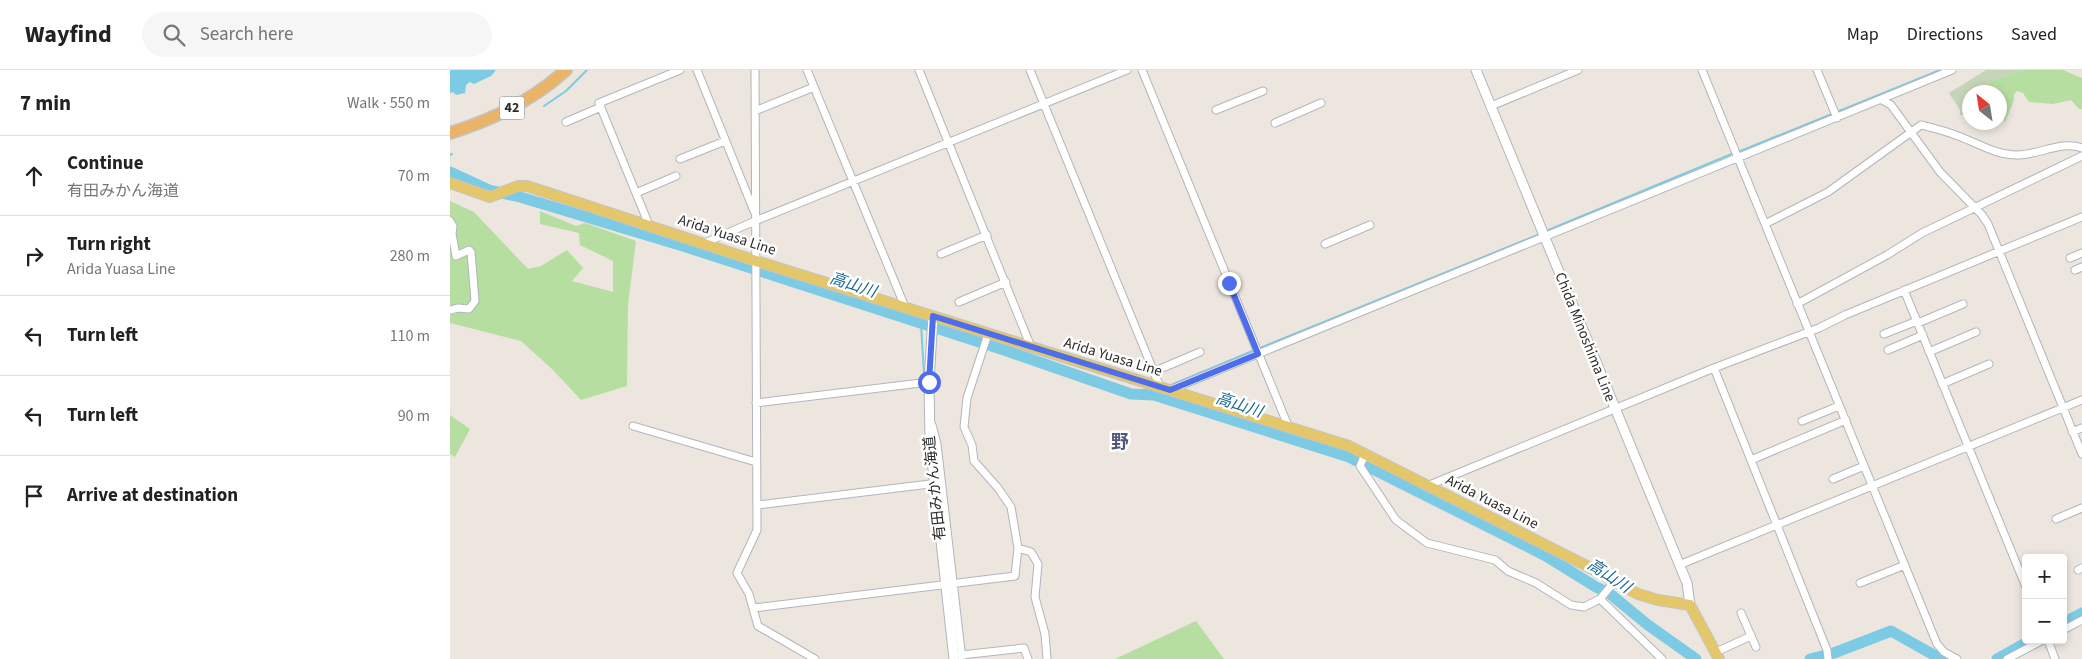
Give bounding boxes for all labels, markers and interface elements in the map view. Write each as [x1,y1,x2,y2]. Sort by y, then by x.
search box [142,12,492,57]
text: Wayfind [25,17,112,52]
icon: search [160,21,188,49]
text: Search here [200,21,293,48]
text: Map [1847,22,1879,47]
text: Directions [1907,22,1983,47]
text: Saved [2011,22,2057,47]
north arrow [1962,85,2007,130]
text: 7 min [20,88,71,118]
text: Walk · 550 m [347,92,430,114]
road number: 42 [500,96,524,119]
text: Continue [67,150,144,177]
icon: ahead [20,162,48,190]
text: 70 m [398,165,430,187]
text: 有田みかん海道 [67,180,179,202]
street label: Arida Yuasa Line [675,209,779,261]
text: Turn right [67,231,151,258]
icon: right [20,242,48,270]
text: 280 m [390,245,430,267]
text: Arida Yuasa Line [67,258,176,280]
water label: 高山川 [827,267,881,303]
street label: Chida Minoshima Line [1549,269,1621,405]
route end [1218,272,1241,295]
icon: left [20,322,48,350]
text: Turn left [67,322,138,349]
text: 110 m [390,325,430,347]
street label: Arida Yuasa Line [1061,332,1165,382]
route start [918,371,941,394]
water label: 高山川 [1213,387,1267,423]
icon: left [20,402,48,430]
text: Turn left [67,402,138,429]
text: 90 m [398,405,430,427]
district label: 野 [1111,430,1129,455]
street label: 有田みかん海道 [919,435,951,541]
street label: Arida Yuasa Line [1442,470,1542,534]
icon: arrive [20,482,48,510]
text: Arrive at destination [67,482,238,509]
water label: 高山川 [1583,554,1637,599]
map controls [2022,554,2067,644]
button: + [2022,554,2067,599]
button: − [2022,599,2067,644]

